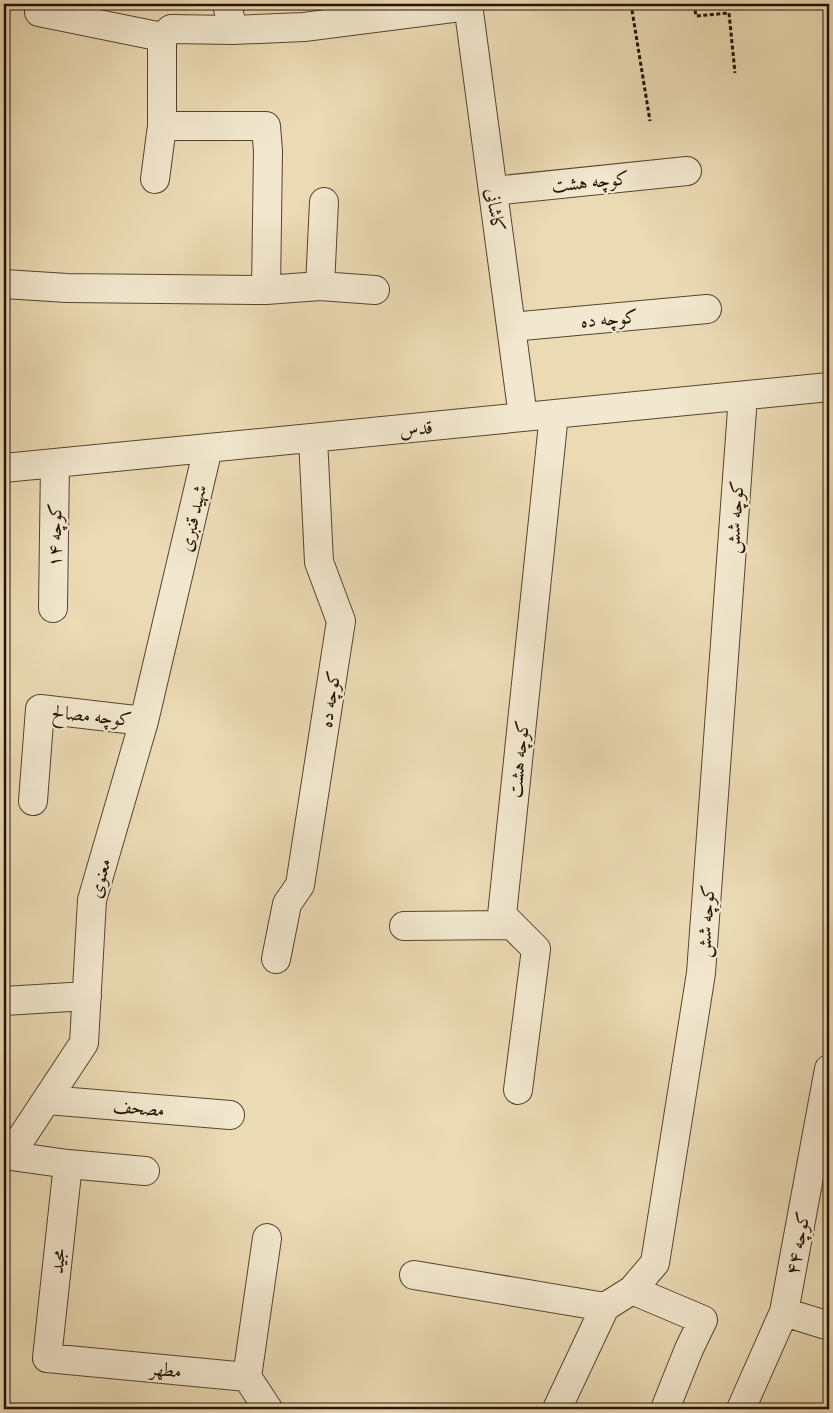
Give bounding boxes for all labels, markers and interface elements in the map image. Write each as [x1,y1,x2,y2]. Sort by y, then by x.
street label: کوچه هشت [550,166,630,199]
street label: کاشانی [480,187,510,233]
street label: کوچه ده [579,305,639,334]
street label: قدس [398,415,434,443]
street label: کوچه شش [720,480,751,554]
street label: شهید قنبری [174,482,212,554]
street label: کوچه ۱۴ [42,503,69,567]
street label: کوچه ده [314,669,347,730]
street label: کوچه مصالح [50,700,133,736]
street label: کوچه هشت [503,719,536,799]
street label: معنوی [83,856,117,901]
street label: کوچه شش [691,884,722,958]
street label: مصحف [112,1094,166,1122]
street label: کوچه ۴۴ [780,1209,817,1277]
street label: مجید [45,1247,71,1275]
street label: مطهر [147,1356,183,1383]

